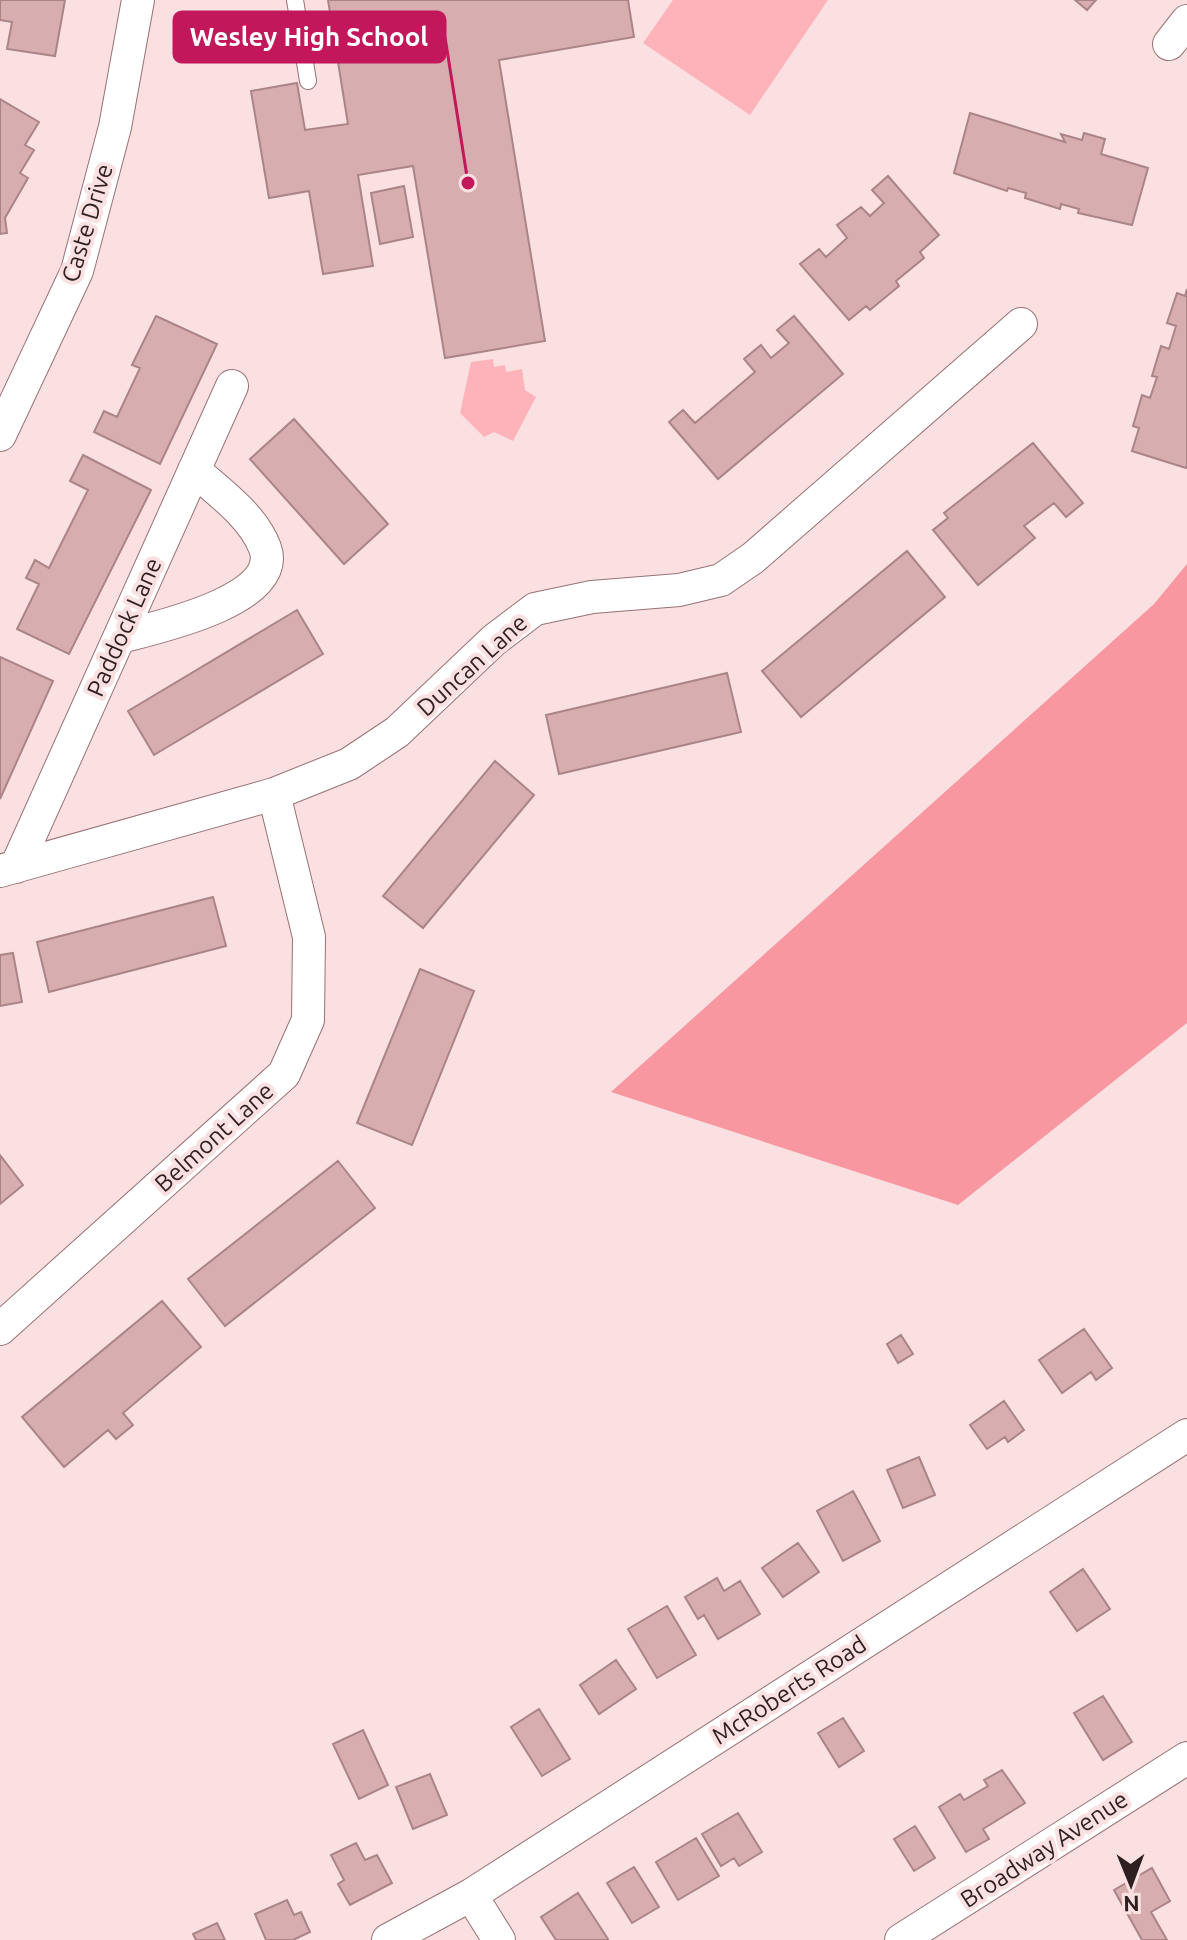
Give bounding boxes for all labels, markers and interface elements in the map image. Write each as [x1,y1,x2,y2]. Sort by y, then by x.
callout: Wesley High School [174,12,445,62]
text: Wesley High School [190,22,428,51]
street label: Caste Drive [56,161,118,285]
street label: Paddock Lane [81,553,167,701]
street label: Duncan Lane [411,609,533,721]
street label: Belmont Lane [149,1077,279,1197]
street label: McRoberts Road [707,1630,871,1750]
street label: Broadway Avenue [955,1785,1133,1913]
north arrow [1091,1844,1171,1924]
text: N [1123,1892,1140,1917]

